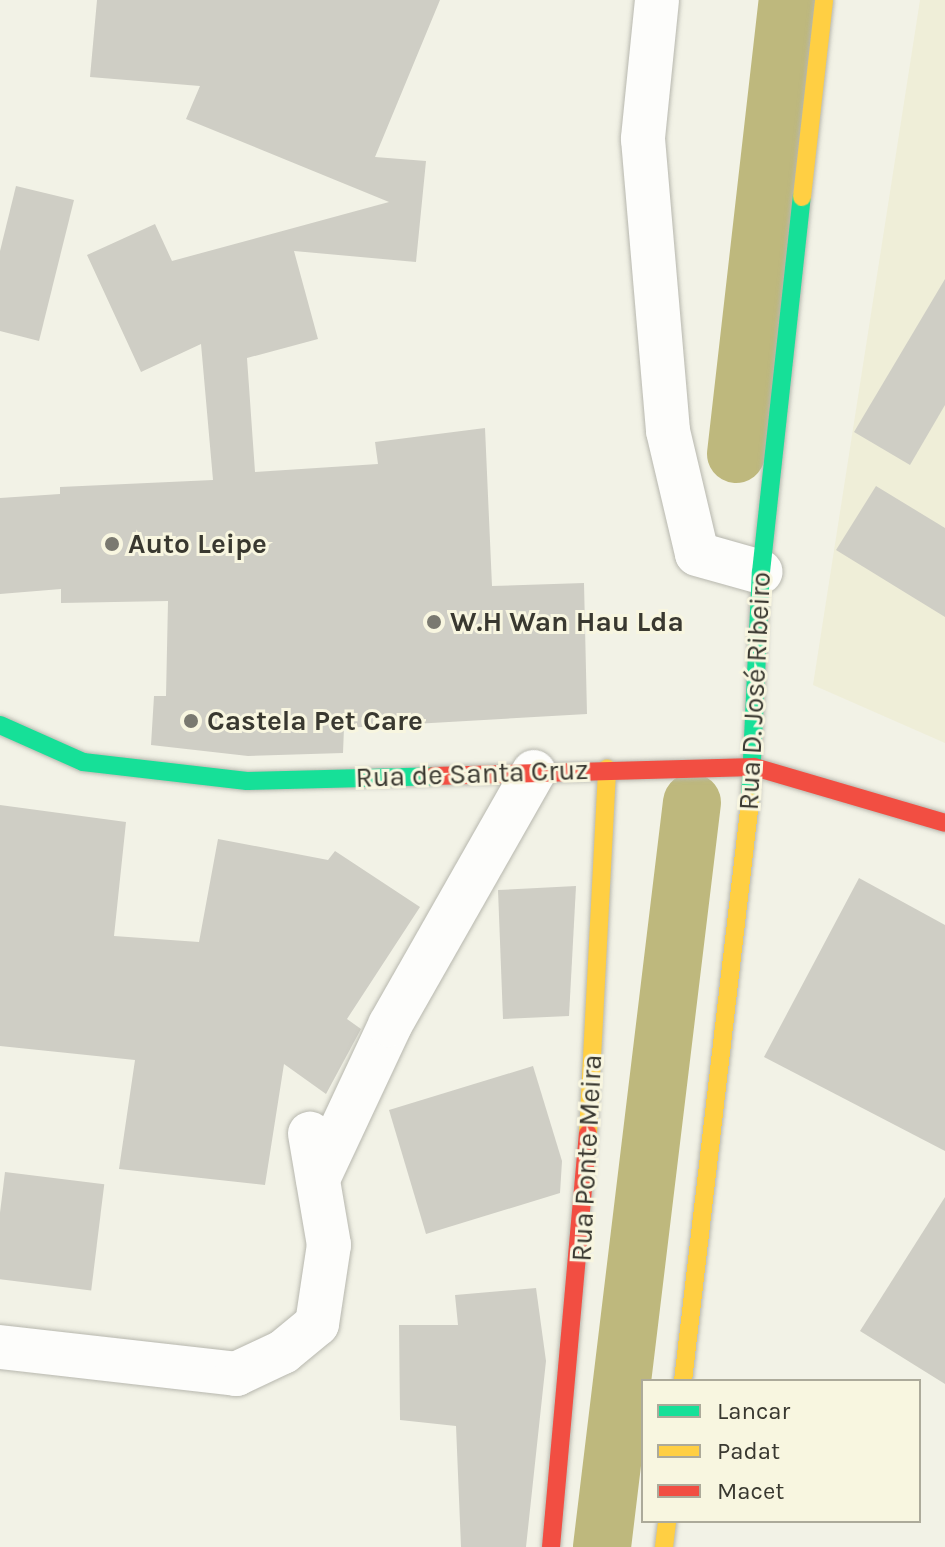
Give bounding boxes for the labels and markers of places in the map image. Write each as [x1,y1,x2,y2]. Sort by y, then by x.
place label: Auto Leipe [128,527,267,561]
marker: Auto Leipe [103,535,121,553]
place label: W.H Wan Hau Lda [450,605,684,639]
marker: W.H Wan Hau Lda [425,613,443,631]
place label: Castela Pet Care [207,704,423,738]
marker: Castela Pet Care [182,712,200,730]

